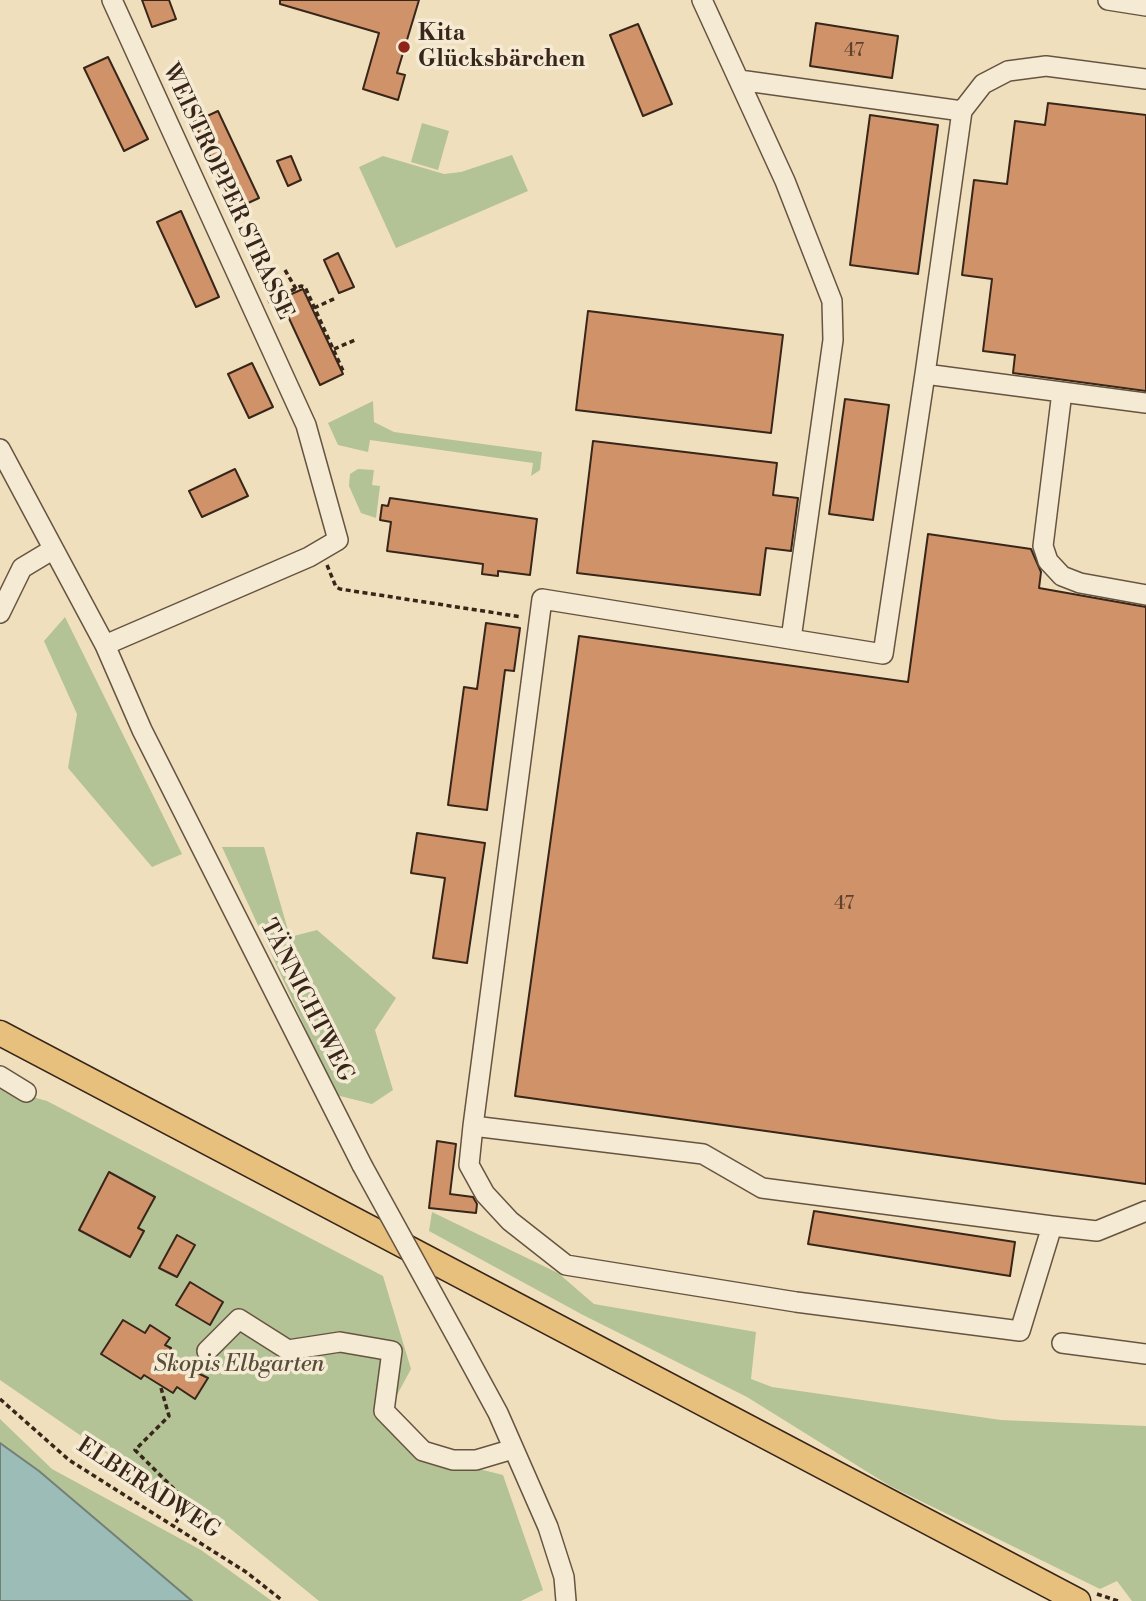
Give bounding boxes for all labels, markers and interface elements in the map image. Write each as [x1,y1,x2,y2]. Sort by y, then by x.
place label: Kita Glücksbärchen [418,20,585,74]
marker: Kita Glücksbärchen [396,39,412,55]
house number: 47 [844,40,864,62]
street label: WEISTROPPER STRASSE [155,60,299,324]
house number: 47 [834,893,854,915]
street label: TÄNNICHTWEG [253,915,359,1087]
park label: Skopis Elbgarten [154,1351,324,1379]
street label: ELBERADWEG [71,1433,225,1545]

